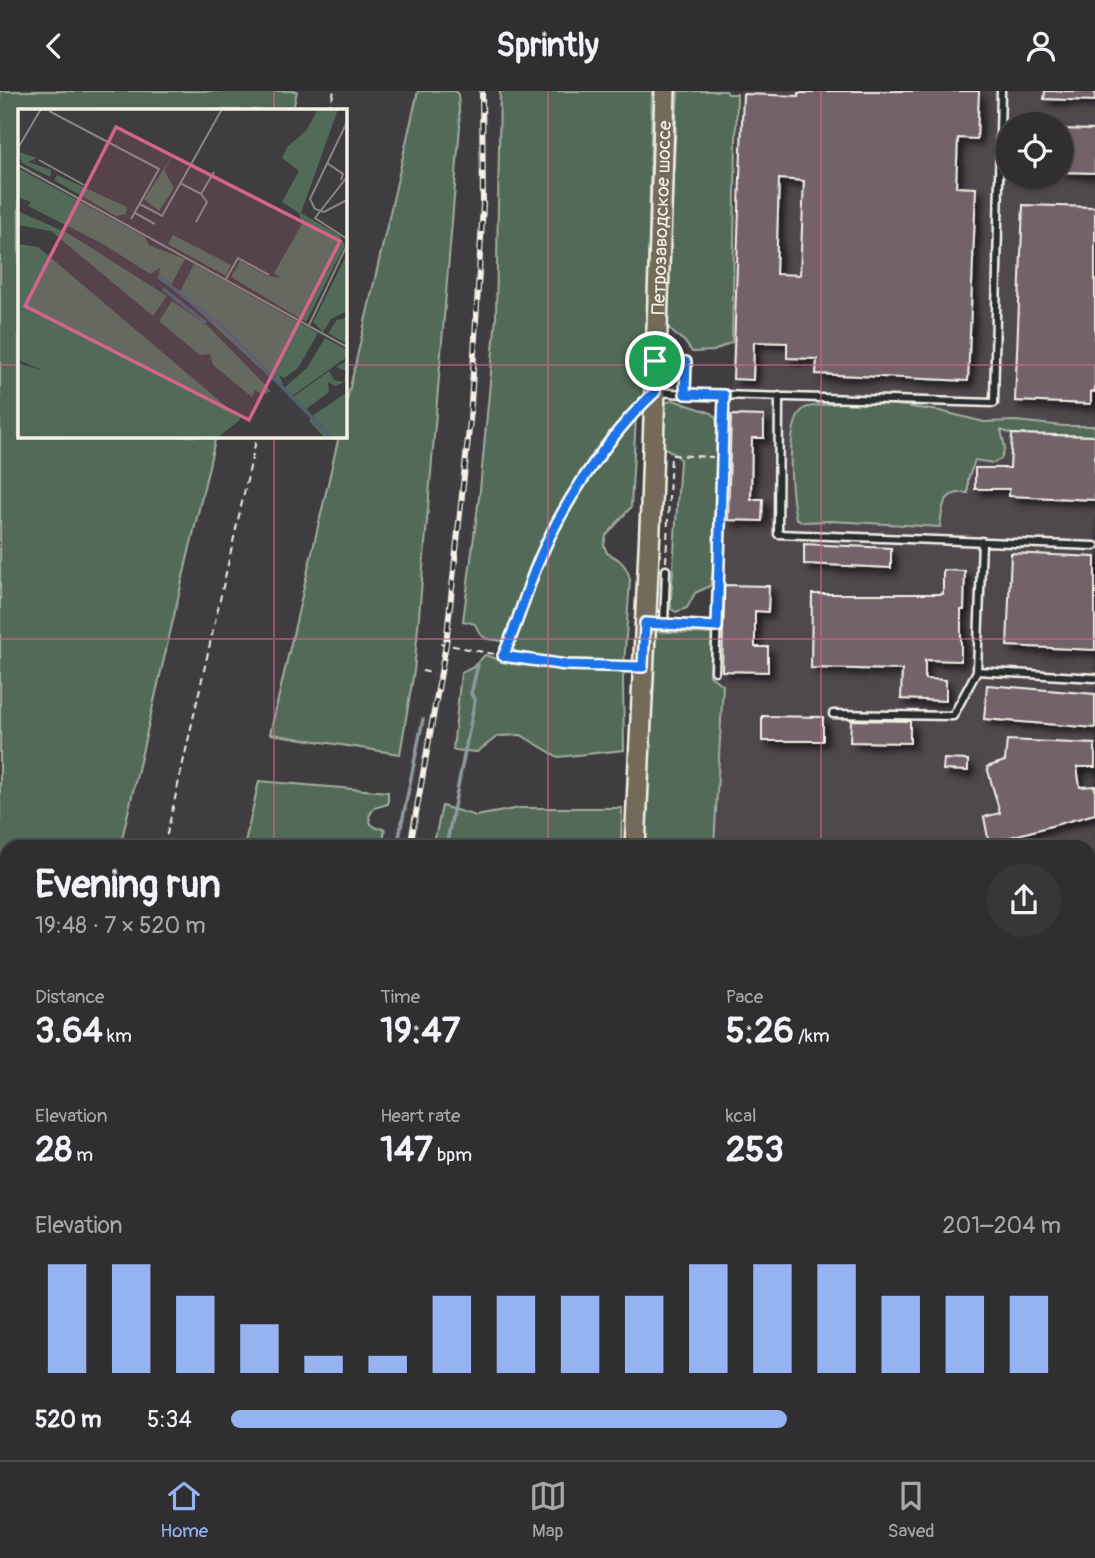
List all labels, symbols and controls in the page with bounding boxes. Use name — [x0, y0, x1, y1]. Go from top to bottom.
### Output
text: Sprintly — [496, 26, 599, 66]
icon: back — [35, 27, 73, 65]
icon: person — [1022, 27, 1060, 65]
inset map — [18, 109, 346, 437]
map controls — [996, 112, 1073, 189]
button: locate — [996, 112, 1073, 189]
street label: Петрозаводское шоссе — [646, 120, 677, 315]
pin — [625, 331, 685, 391]
icon: arrive — [636, 342, 674, 380]
text: Evening run — [35, 861, 221, 909]
button: share — [987, 863, 1061, 937]
text: 19:48 · 7 × 520 m — [35, 911, 206, 940]
text: Distance — [35, 985, 104, 1009]
text: Time — [380, 985, 420, 1009]
text: Pace — [726, 985, 763, 1009]
text: 3.64 — [35, 1009, 103, 1053]
text: 19:47 — [380, 1009, 460, 1053]
text: 5:26 — [726, 1009, 794, 1053]
text: km — [103, 1024, 132, 1048]
text: /km — [794, 1024, 830, 1048]
text: Elevation — [35, 1104, 107, 1128]
text: Heart rate — [380, 1104, 460, 1128]
text: kcal — [726, 1104, 757, 1128]
text: 28 — [35, 1128, 72, 1172]
text: 147 — [380, 1128, 433, 1172]
text: 253 — [726, 1128, 784, 1172]
text: m — [72, 1143, 93, 1167]
text: bpm — [433, 1143, 472, 1167]
text: Elevation — [35, 1211, 123, 1240]
text: 201–204 m — [943, 1211, 1061, 1240]
text: 520 m — [35, 1405, 101, 1434]
text: 5:34 — [147, 1405, 192, 1434]
tab: Home — [160, 1477, 208, 1543]
tab: Map — [529, 1477, 567, 1543]
tab: Saved — [888, 1477, 935, 1543]

